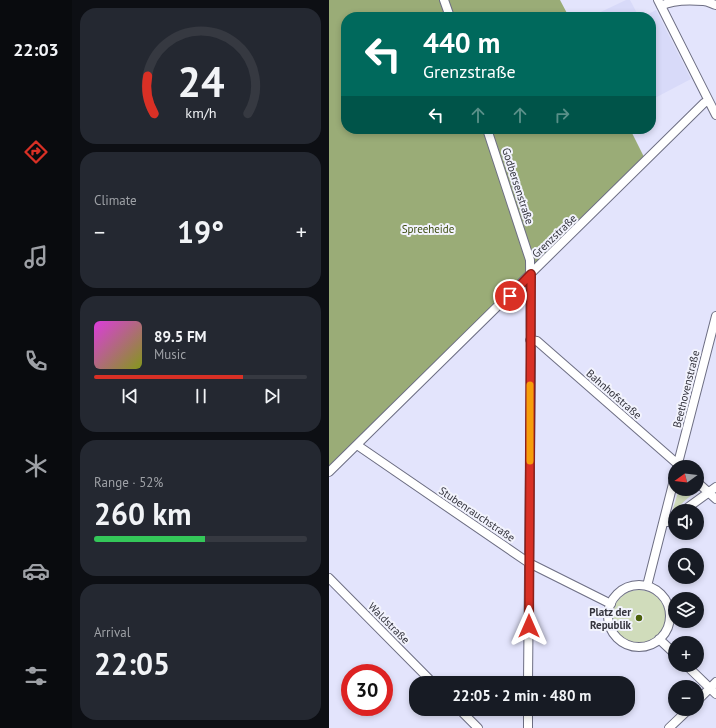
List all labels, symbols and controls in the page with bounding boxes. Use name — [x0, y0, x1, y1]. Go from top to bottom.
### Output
text: 440 m — [423, 24, 500, 61]
icon: left — [357, 28, 409, 80]
text: 22:03 — [13, 38, 59, 61]
text: 24 — [177, 55, 224, 108]
text: Grenzstraße — [423, 60, 516, 83]
text: km/h — [185, 103, 216, 122]
icon: left — [425, 104, 447, 126]
icon: ahead — [467, 104, 489, 126]
icon: ahead — [509, 104, 531, 126]
icon: right — [551, 104, 573, 126]
icon: directions — [22, 138, 50, 166]
street label: Godbersenstraße — [499, 146, 537, 226]
text: Climate — [94, 192, 137, 209]
street label: Grenzstraße — [529, 211, 580, 261]
text: 19° — [177, 212, 224, 251]
text: − — [94, 218, 105, 246]
text: + — [296, 218, 307, 246]
park label: Spreeheide — [402, 222, 455, 236]
icon: music — [22, 243, 50, 271]
pin — [493, 279, 527, 313]
icon: arrive — [499, 285, 521, 307]
text: 89.5 FM — [154, 327, 207, 346]
text: Music — [154, 346, 186, 363]
icon: phone — [22, 347, 50, 375]
street label: Beethovenstraße — [670, 348, 702, 429]
street label: Bahnhofstraße — [583, 366, 645, 422]
icon: previous — [119, 385, 141, 407]
icon: pause — [190, 385, 212, 407]
icon: next — [261, 385, 283, 407]
icon: climate — [22, 452, 50, 480]
north arrow — [668, 460, 704, 496]
map controls — [668, 460, 704, 716]
text: Range · 52% — [94, 474, 163, 491]
street label: Stubenrauchstraße — [436, 483, 518, 545]
text: 260 km — [94, 494, 192, 533]
button: sound — [668, 504, 704, 540]
button: search — [668, 548, 704, 584]
icon: car — [22, 557, 50, 585]
button: layers — [668, 592, 704, 628]
street label: Waldstraße — [365, 599, 413, 647]
position arrow — [508, 605, 550, 647]
place label: Platz der Republik — [589, 605, 632, 632]
marker: Platz der Republik — [634, 613, 644, 623]
text: Arrival — [94, 624, 130, 641]
button: + — [668, 636, 704, 672]
text: 22:05 — [94, 644, 170, 683]
icon: filters — [22, 662, 50, 690]
speed limit sign: 30 — [341, 664, 393, 716]
button: − — [668, 680, 704, 716]
text: 22:05 · 2 min · 480 m — [453, 686, 591, 705]

